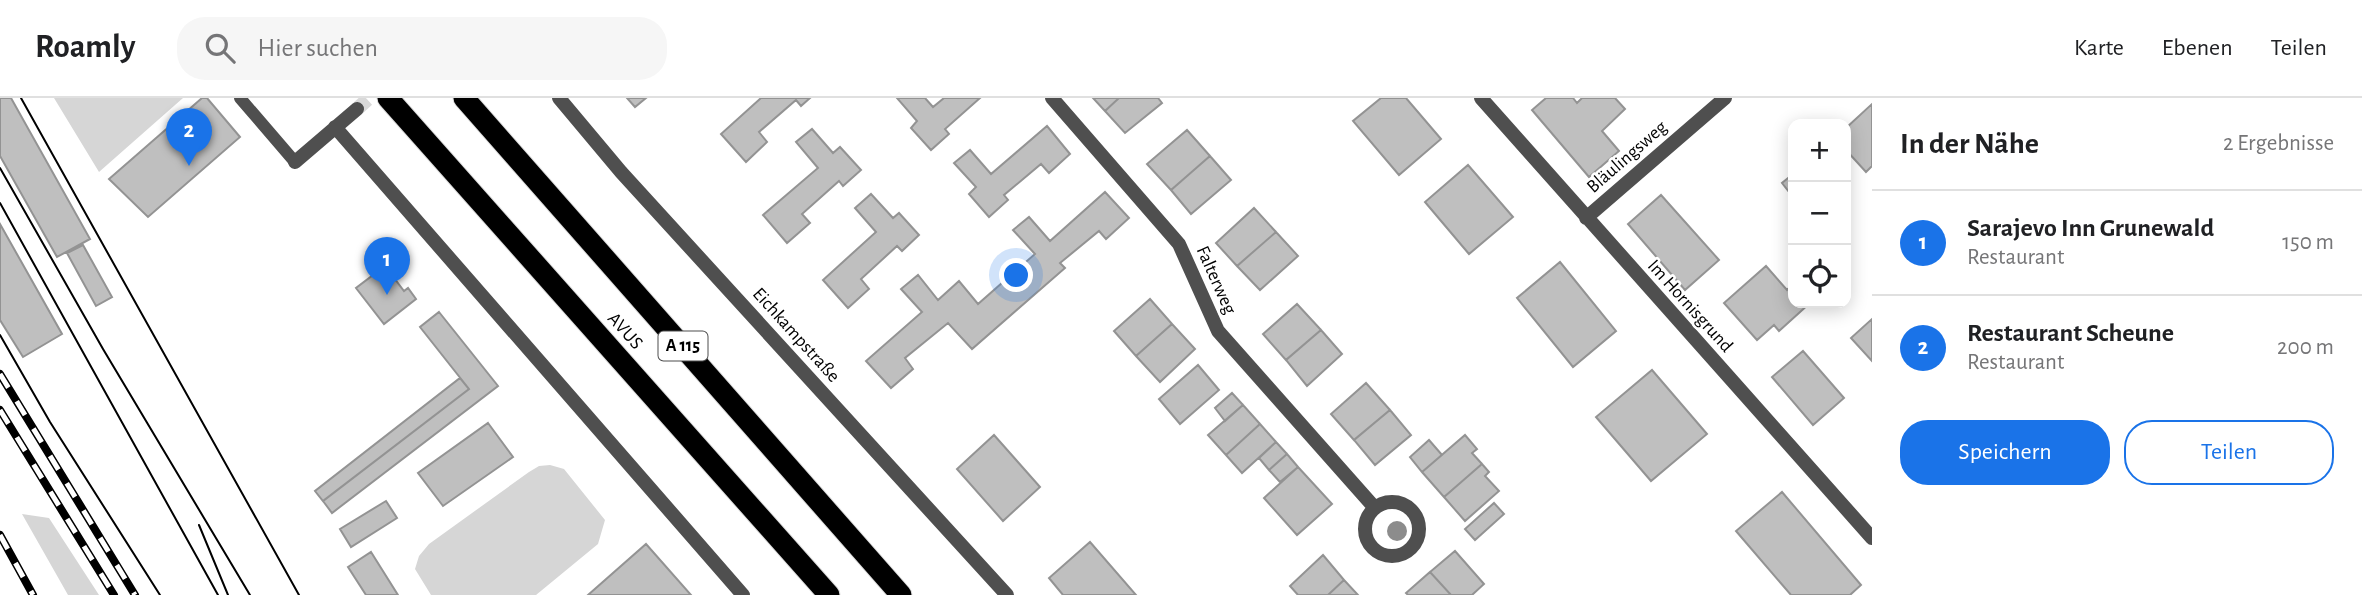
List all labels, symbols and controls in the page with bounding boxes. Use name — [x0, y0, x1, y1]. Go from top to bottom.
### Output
search box — [177, 17, 667, 80]
icon: search — [201, 29, 239, 67]
text: Roamly — [35, 31, 135, 64]
text: Hier suchen — [257, 35, 378, 61]
text: Karte — [2074, 36, 2124, 60]
text: Ebenen — [2162, 36, 2233, 60]
text: Teilen — [2271, 36, 2327, 60]
pin: 2 — [166, 108, 212, 166]
street label: Bläulingsweg — [1583, 117, 1671, 197]
map controls — [1788, 119, 1851, 308]
button: + — [1788, 119, 1851, 182]
text: In der Nähe — [1900, 129, 2039, 159]
text: 2 Ergebnisse — [2223, 132, 2334, 155]
button: − — [1788, 182, 1851, 245]
text: Sarajevo Inn Grunewald — [1967, 215, 2214, 241]
text: 1 — [1919, 231, 1927, 254]
text: 150 m — [2282, 231, 2334, 254]
pin: 1 — [364, 237, 410, 295]
street label: Falterweg — [1193, 243, 1240, 318]
button: locate — [1788, 245, 1851, 308]
text: Restaurant — [1967, 246, 2064, 269]
street label: Im Hornisgrund — [1644, 256, 1736, 356]
your location — [999, 258, 1033, 292]
street label: Eichkampstraße — [749, 284, 843, 386]
street label: AVUS — [604, 309, 646, 353]
text: Restaurant Scheune — [1967, 320, 2174, 346]
road number: A 115 — [658, 332, 708, 360]
text: 2 — [1918, 336, 1928, 359]
text: 200 m — [2277, 336, 2334, 359]
text: Restaurant — [1967, 351, 2064, 374]
button: Speichern — [1900, 420, 2110, 485]
button: Teilen — [2124, 420, 2334, 485]

